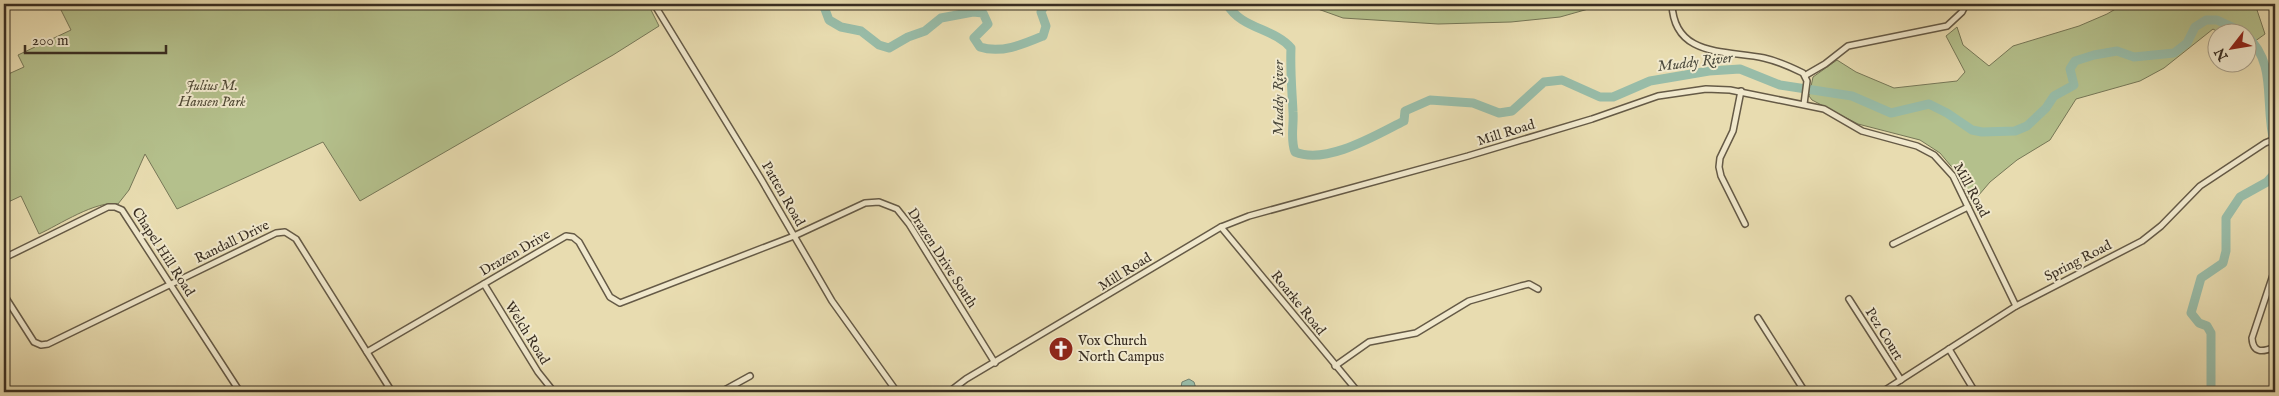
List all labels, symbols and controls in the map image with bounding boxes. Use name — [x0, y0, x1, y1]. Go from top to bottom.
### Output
scale bar — [25, 22, 166, 54]
north arrow — [2206, 22, 2256, 72]
text: 200 m — [32, 31, 69, 50]
text: N — [2211, 44, 2233, 65]
water label: Muddy River — [1656, 48, 1735, 76]
water label: Muddy River — [1269, 59, 1288, 136]
park label: Julius M. Hansen Park — [177, 77, 246, 111]
street label: Mill Road — [1475, 116, 1537, 150]
street label: Patten Road — [757, 158, 809, 230]
street label: Mill Road — [1949, 160, 1993, 221]
street label: Chapel Hill Road — [128, 204, 199, 300]
street label: Drazen Drive South — [903, 205, 981, 312]
street label: Randall Drive — [192, 216, 273, 268]
street label: Drazen Drive — [477, 225, 554, 280]
street label: Spring Road — [2041, 236, 2115, 286]
street label: Mill Road — [1095, 248, 1155, 295]
street label: Roarke Road — [1267, 267, 1330, 339]
street label: Welch Road — [501, 298, 554, 368]
street label: Pez Court — [1861, 304, 1907, 364]
place label: Vox Church North Campus — [1077, 332, 1164, 366]
church icon: Vox Church North Campus — [1048, 336, 1074, 362]

